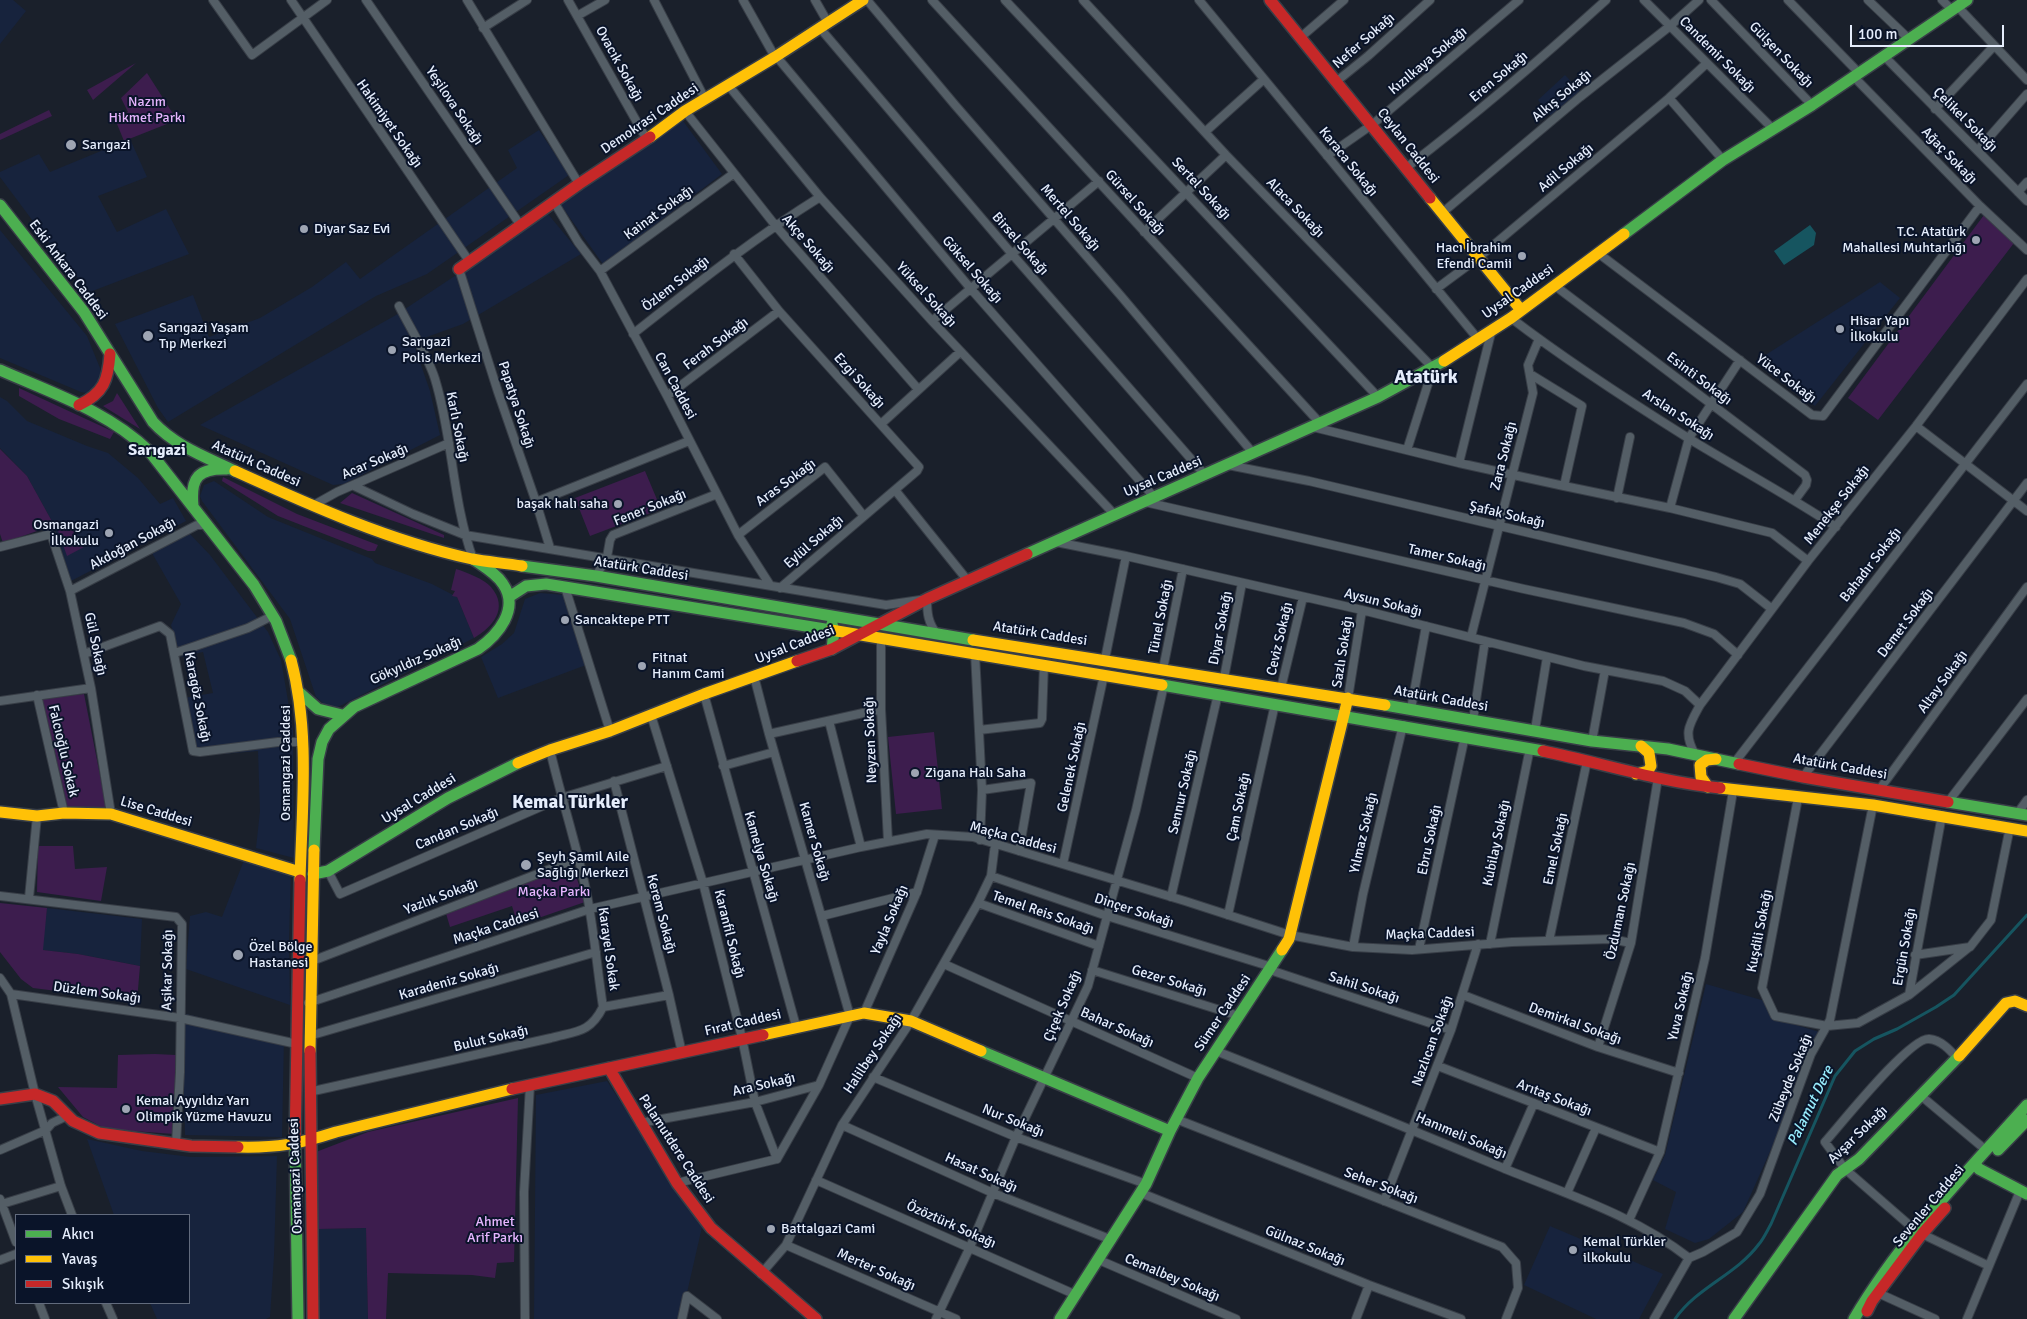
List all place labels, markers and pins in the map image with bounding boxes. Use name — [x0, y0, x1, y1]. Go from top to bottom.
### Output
place label: Sarıgazi — [82, 137, 131, 153]
marker: Sarıgazi — [64, 138, 78, 152]
place label: Diyar Saz Evi — [314, 221, 390, 237]
marker: Diyar Saz Evi — [298, 223, 310, 235]
place label: T.C. Atatürk Mahallesi Muhtarlığı — [1842, 224, 1966, 256]
marker: T.C. Atatürk Mahallesi Muhtarlığı — [1970, 234, 1982, 246]
place label: Hacı İbrahim Efendi Camii — [1436, 240, 1512, 272]
marker: Hacı İbrahim Efendi Camii — [1516, 250, 1528, 262]
place label: Hisar Yapı İlkokulu — [1850, 313, 1909, 346]
place label: Sarıgazi Yaşam Tıp Merkezi — [159, 320, 249, 352]
marker: Hisar Yapı İlkokulu — [1834, 323, 1846, 335]
marker: Sarıgazi Yaşam Tıp Merkezi — [141, 329, 155, 343]
place label: Sarıgazi Polis Merkezi — [402, 334, 481, 367]
marker: Sarıgazi Polis Merkezi — [386, 344, 398, 356]
place label: başak halı saha — [517, 496, 608, 512]
marker: başak halı saha — [612, 498, 624, 510]
place label: Osmangazi İlkokulu — [33, 517, 99, 550]
marker: Osmangazi İlkokulu — [103, 527, 115, 539]
place label: Sancaktepe PTT — [575, 612, 670, 628]
marker: Sancaktepe PTT — [559, 614, 571, 626]
place label: Fitnat Hanım Cami — [652, 650, 725, 682]
marker: Fitnat Hanım Cami — [636, 660, 648, 672]
place label: Zigana Halı Saha — [925, 765, 1026, 781]
marker: Zigana Halı Saha — [909, 767, 921, 779]
place label: Şeyh Şamil Aile Sağlığı Merkezi — [537, 849, 629, 882]
marker: Şeyh Şamil Aile Sağlığı Merkezi — [519, 858, 533, 872]
place label: Özel Bölge Hastanesi — [249, 939, 312, 972]
marker: Özel Bölge Hastanesi — [231, 948, 245, 962]
place label: Kemal Ayyıldız Yarı Olimpik Yüzme Havuzu — [136, 1093, 272, 1126]
marker: Kemal Ayyıldız Yarı Olimpik Yüzme Havuzu — [120, 1103, 132, 1115]
place label: Battalgazi Cami — [781, 1221, 875, 1237]
marker: Battalgazi Cami — [765, 1223, 777, 1235]
place label: Kemal Türkler ilkokulu — [1583, 1234, 1666, 1266]
marker: Kemal Türkler ilkokulu — [1567, 1244, 1579, 1256]

